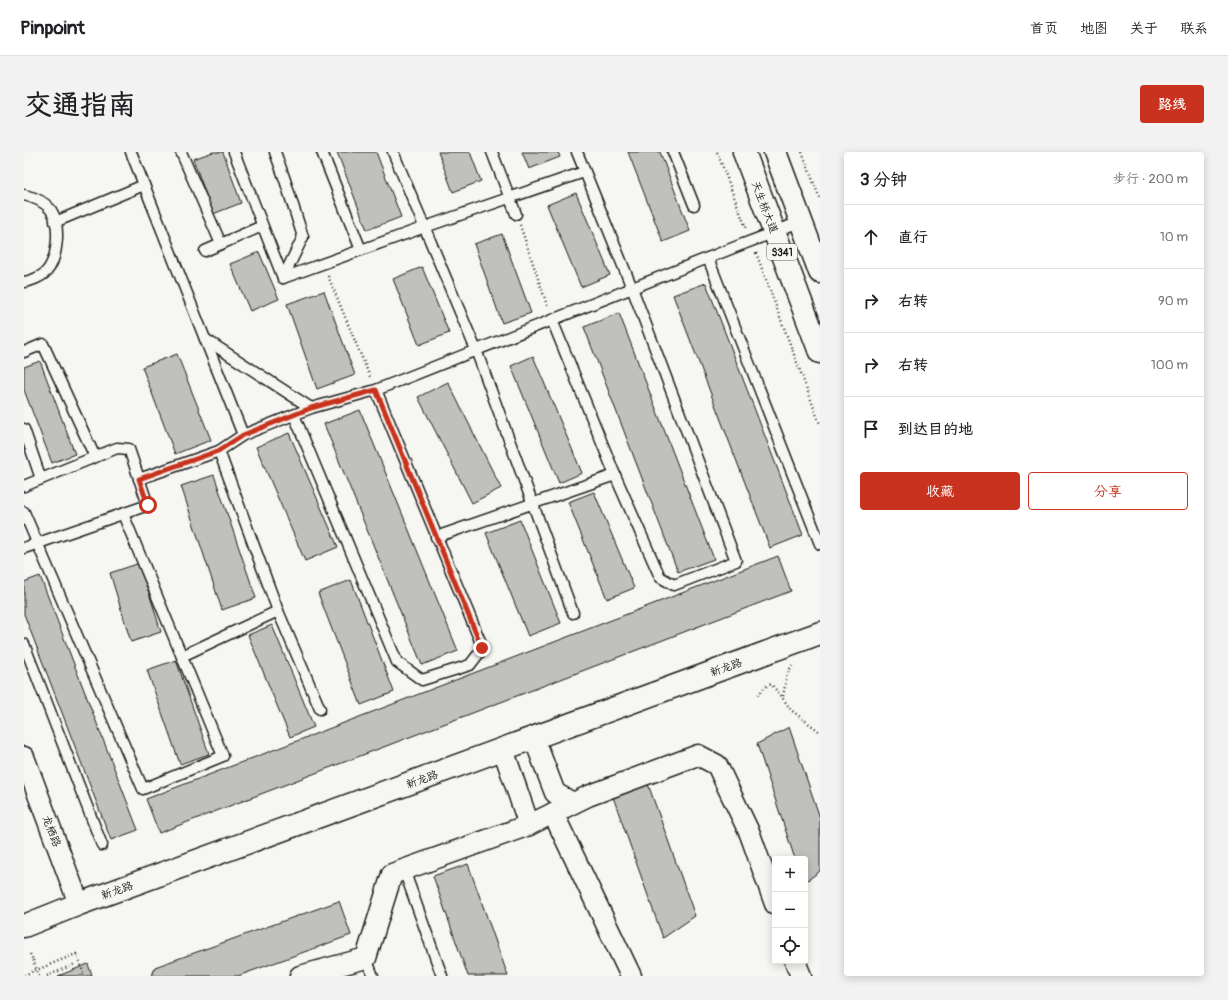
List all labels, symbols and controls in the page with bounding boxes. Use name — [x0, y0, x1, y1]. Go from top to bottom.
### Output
text: Pinpoint — [20, 16, 85, 40]
text: 首页 — [1030, 20, 1058, 37]
text: 地图 — [1080, 20, 1108, 37]
text: 关于 — [1130, 20, 1158, 37]
text: 联系 — [1180, 20, 1208, 37]
button: 路线 — [1140, 85, 1204, 123]
text: 交通指南 — [24, 88, 136, 123]
text: 3 分钟 — [860, 169, 907, 190]
text: 步行 · 200 m — [1113, 171, 1188, 187]
street label: 天生桥大道 — [749, 179, 780, 235]
icon: ahead — [860, 226, 882, 248]
text: 直行 — [898, 228, 928, 247]
text: 10 m — [1160, 229, 1188, 245]
road number: S341 — [767, 244, 797, 260]
icon: right — [860, 290, 882, 312]
text: 右转 — [898, 292, 928, 311]
text: 90 m — [1158, 293, 1188, 309]
icon: right — [860, 354, 882, 376]
text: 右转 — [898, 356, 928, 375]
text: 100 m — [1151, 357, 1188, 373]
icon: arrive — [860, 418, 882, 440]
text: 到达目的地 — [898, 420, 973, 439]
button: 收藏 — [860, 472, 1020, 510]
button: 分享 — [1028, 472, 1188, 510]
route start — [139, 496, 157, 514]
route end — [473, 639, 491, 657]
street label: 新龙路 — [708, 656, 744, 679]
street label: 新龙路 — [404, 768, 440, 791]
street label: 龙栖路 — [40, 813, 64, 849]
map controls — [772, 856, 808, 964]
button: + — [772, 856, 808, 892]
street label: 新龙路 — [99, 879, 135, 902]
button: − — [772, 892, 808, 928]
button: locate — [772, 928, 808, 964]

